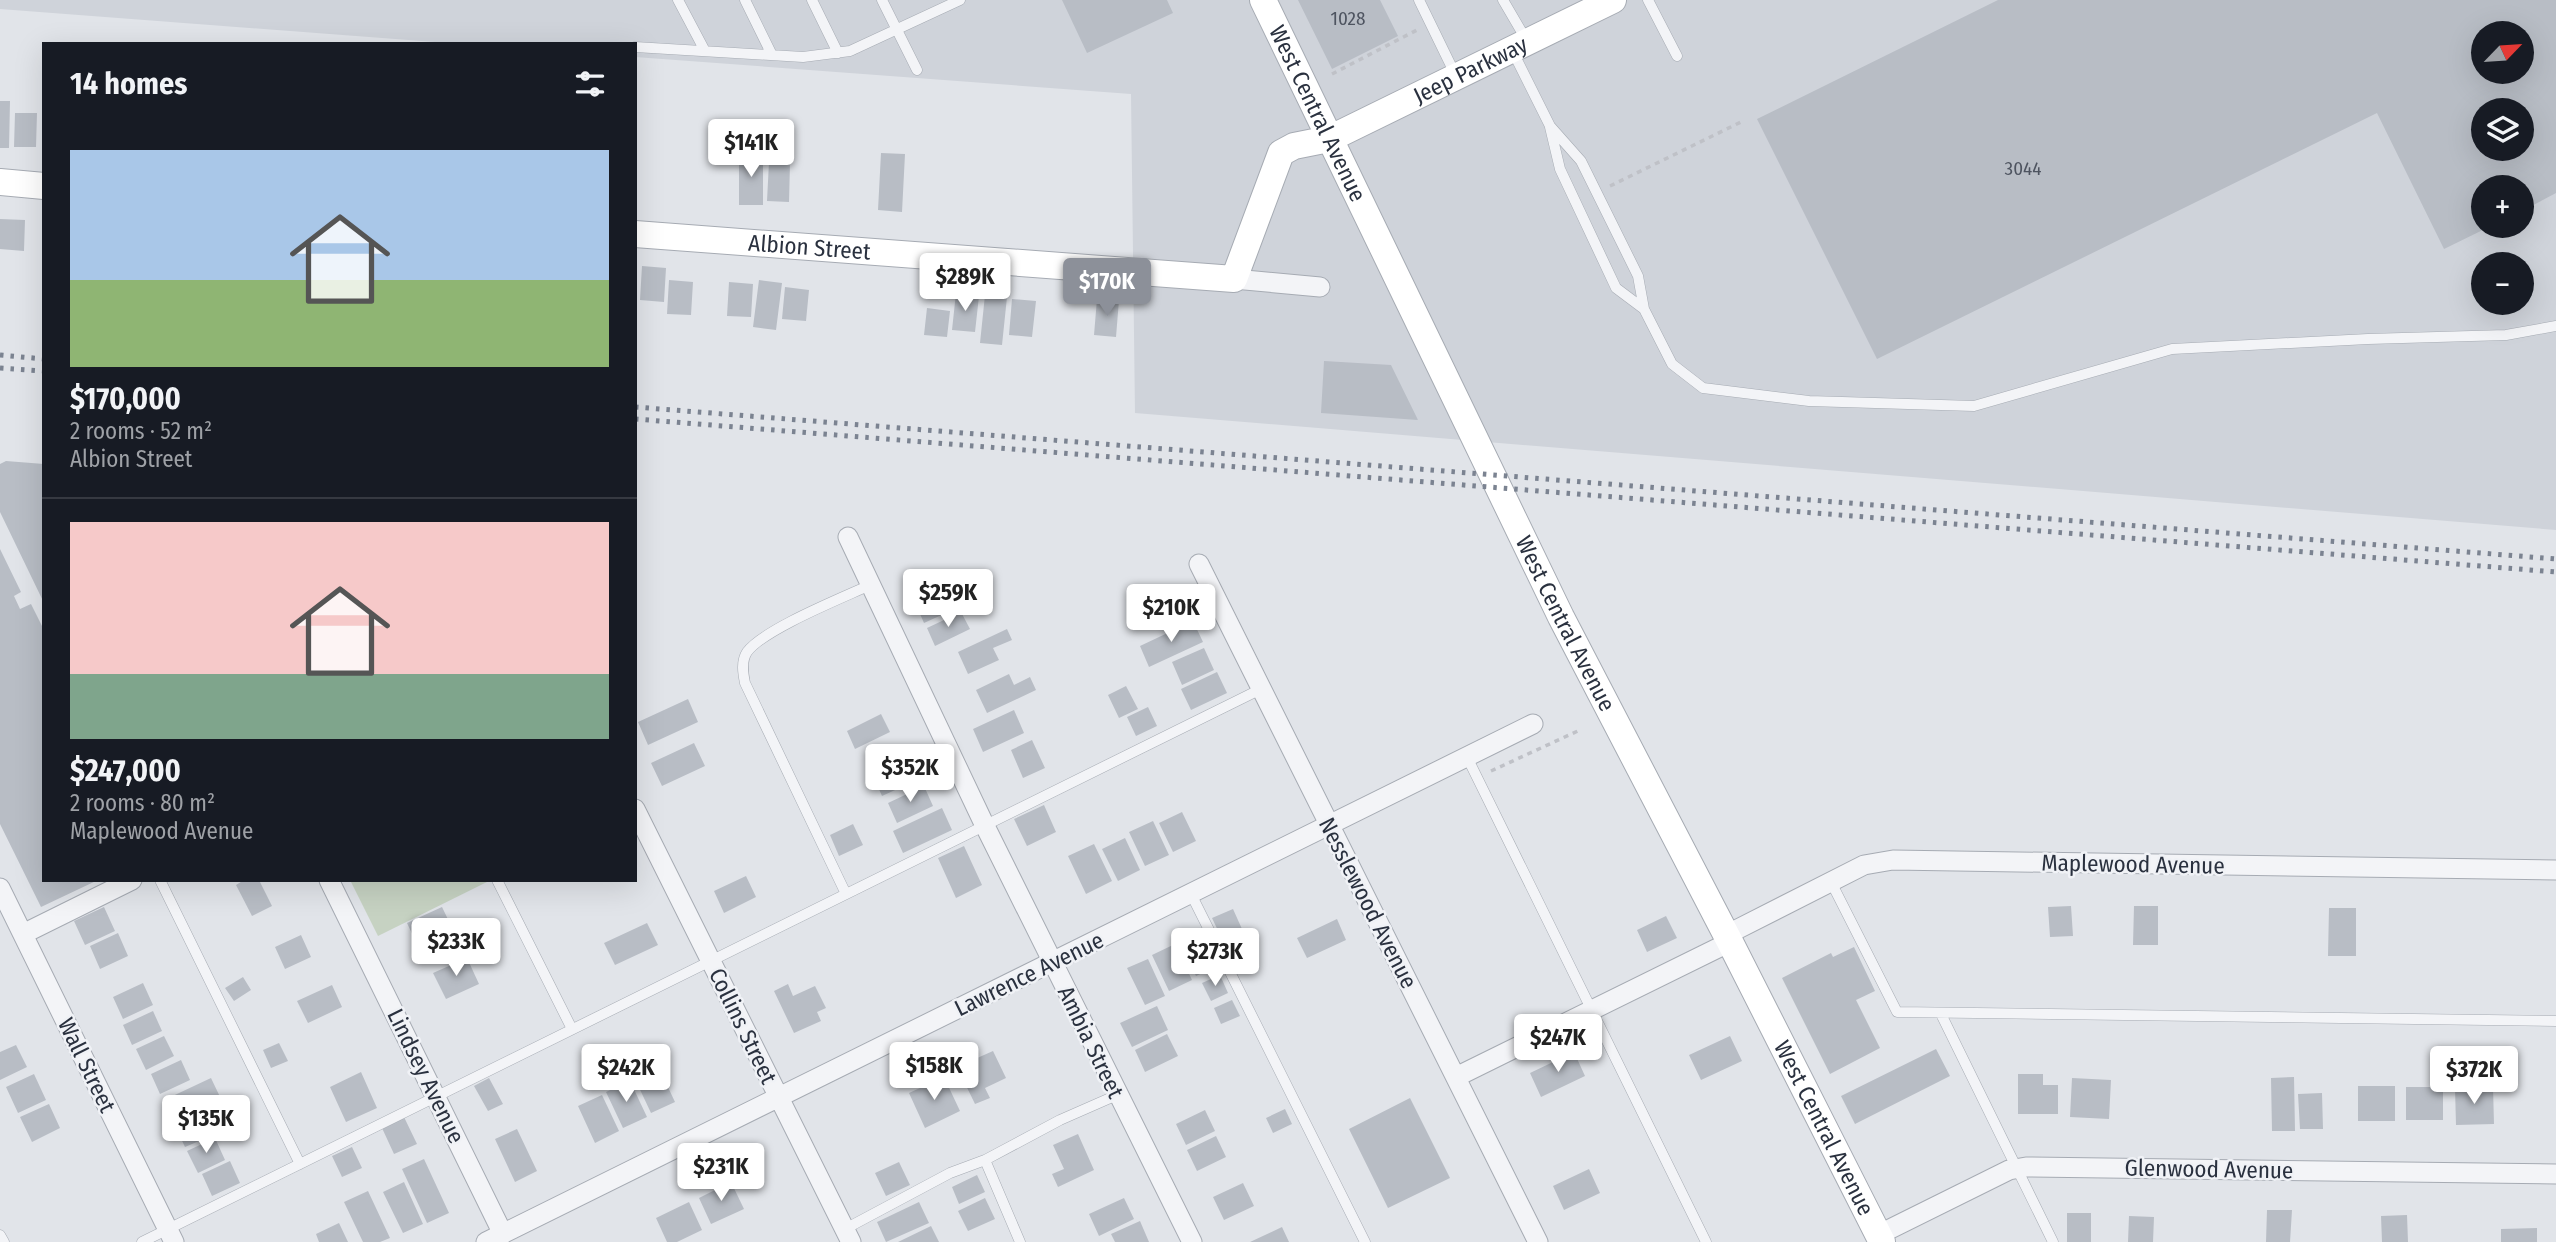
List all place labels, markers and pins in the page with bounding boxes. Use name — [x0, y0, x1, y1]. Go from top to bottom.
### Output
pin: $141K — [702, 120, 800, 179]
pin: $289K — [916, 254, 1014, 313]
pin: $170K — [1058, 258, 1156, 318]
pin: $259K — [899, 570, 997, 629]
pin: $210K — [1122, 584, 1220, 644]
pin: $352K — [861, 744, 959, 804]
pin: $233K — [407, 918, 505, 978]
pin: $273K — [1166, 928, 1264, 988]
pin: $247K — [1509, 1014, 1607, 1074]
pin: $158K — [885, 1042, 983, 1102]
pin: $242K — [577, 1044, 675, 1104]
pin: $372K — [2425, 1046, 2523, 1106]
pin: $135K — [157, 1096, 255, 1155]
pin: $231K — [672, 1144, 770, 1203]

